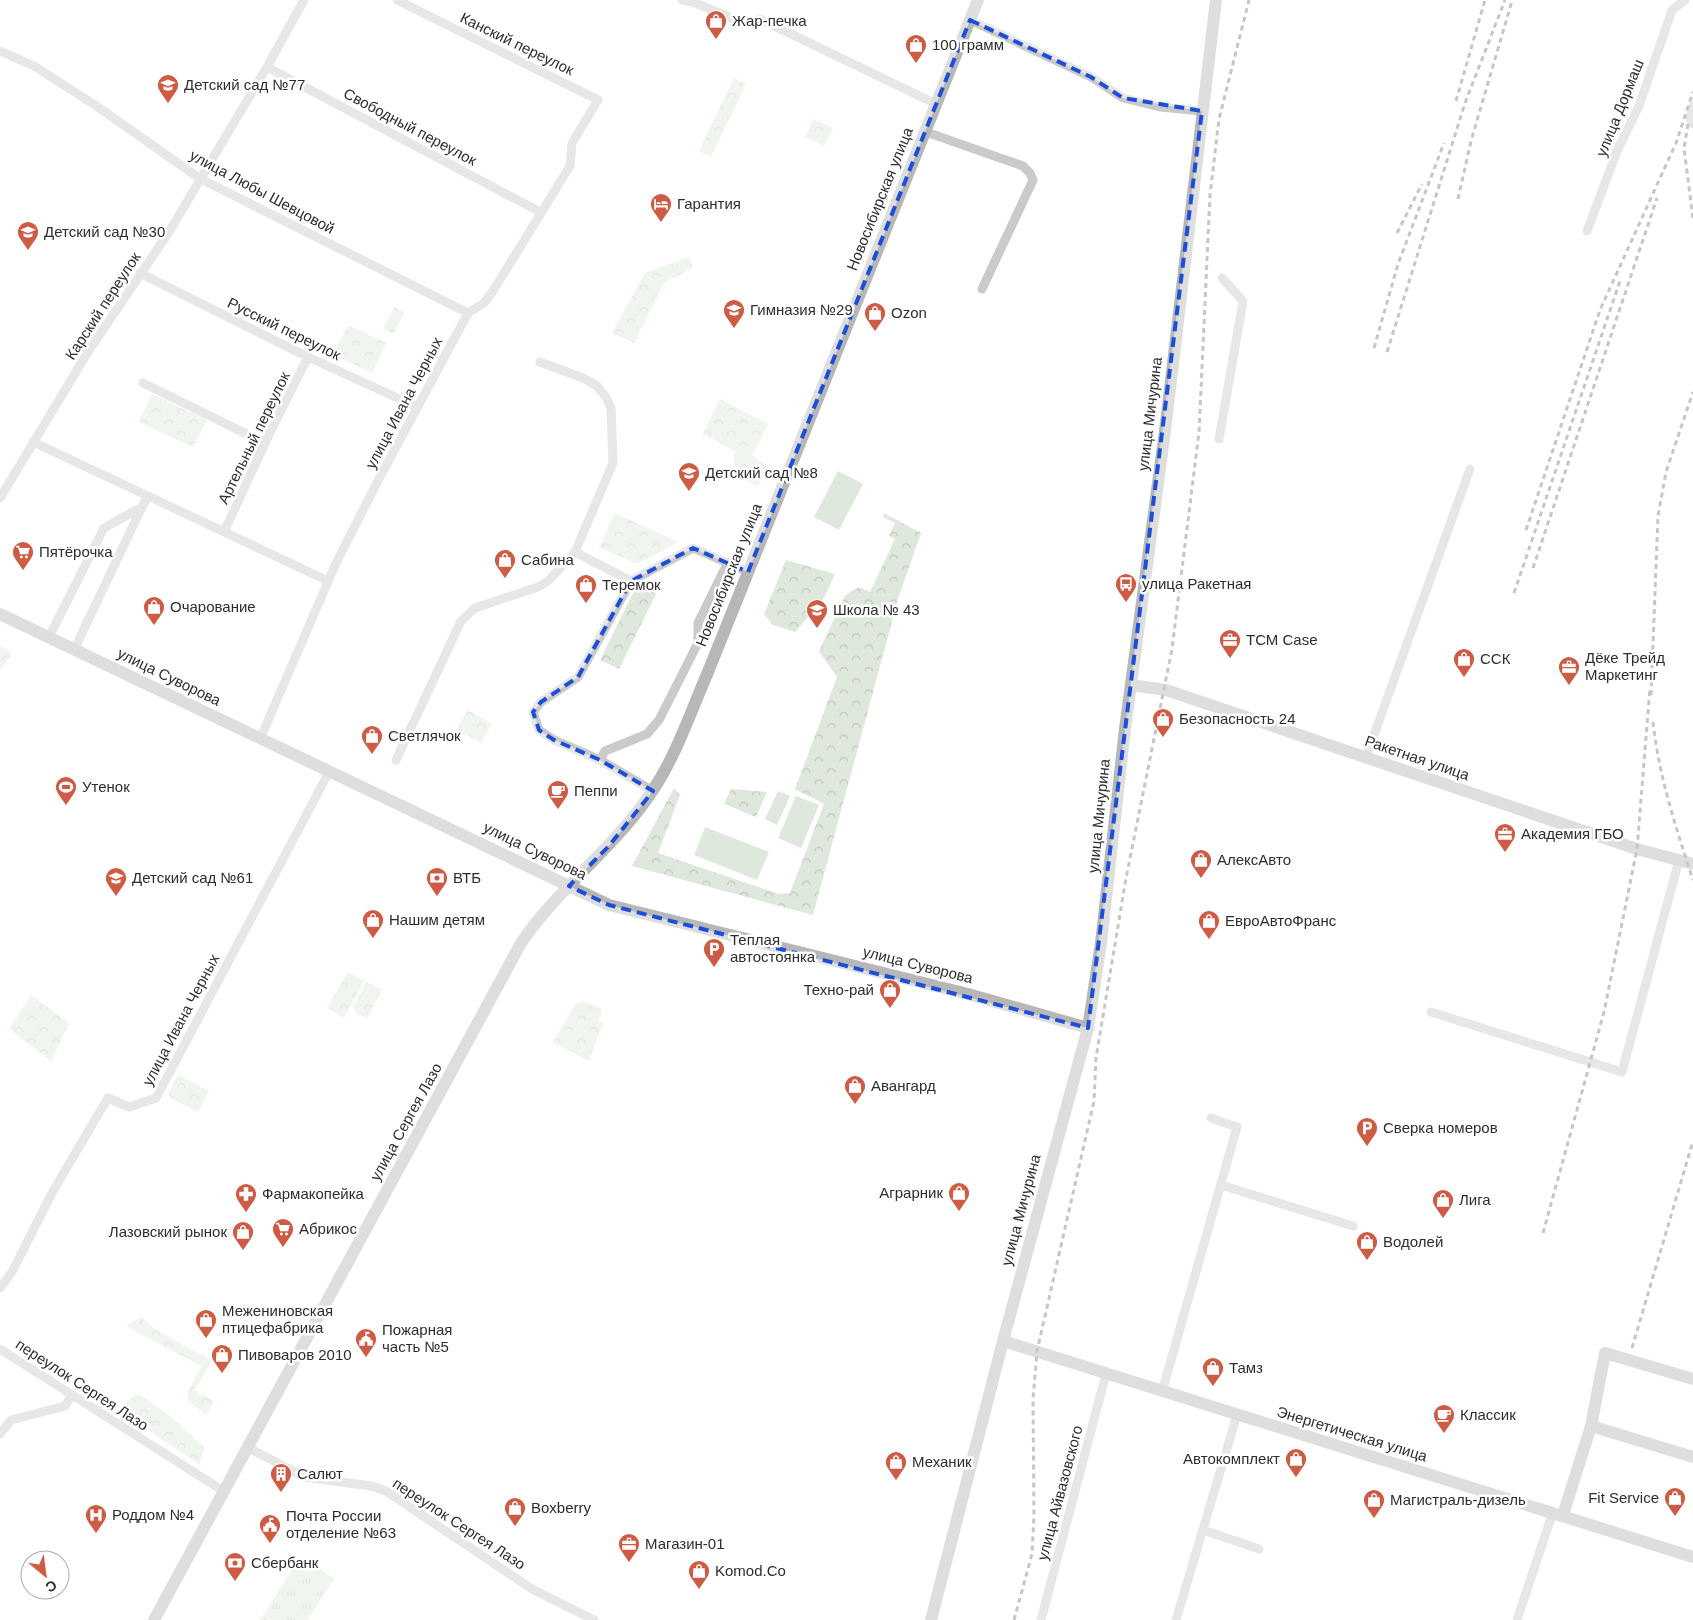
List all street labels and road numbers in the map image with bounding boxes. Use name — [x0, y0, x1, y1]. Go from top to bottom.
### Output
street label: Канский переулок — [458, 9, 577, 79]
street label: улица Дормаш — [1592, 57, 1647, 159]
street label: Свободный переулок — [341, 84, 480, 169]
street label: Новосибирская улица — [843, 124, 916, 273]
street label: улица Любы Шевцовой — [187, 146, 337, 237]
street label: Карский переулок — [62, 249, 144, 363]
street label: Русский переулок — [225, 294, 344, 364]
street label: улица Ивана Черных — [362, 334, 446, 471]
street label: улица Мичурина — [1134, 355, 1165, 472]
street label: Артельный переулок — [214, 369, 293, 507]
street label: Новосибирская улица — [692, 500, 765, 649]
street label: улица Суворова — [115, 644, 224, 709]
street label: Ракетная улица — [1363, 732, 1472, 784]
street label: улица Мичурина — [1084, 757, 1113, 874]
street label: улица Суворова — [481, 818, 590, 883]
street label: улица Суворова — [861, 943, 975, 987]
street label: улица Ивана Черных — [139, 951, 223, 1088]
street label: улица Сергея Лазо — [366, 1060, 445, 1184]
street label: улица Мичурина — [997, 1152, 1044, 1268]
street label: переулок Сергея Лазо — [13, 1335, 152, 1434]
street label: Энергетическая улица — [1275, 1403, 1430, 1465]
street label: улица Айвазовского — [1033, 1424, 1086, 1562]
street label: переулок Сергея Лазо — [390, 1474, 529, 1573]

